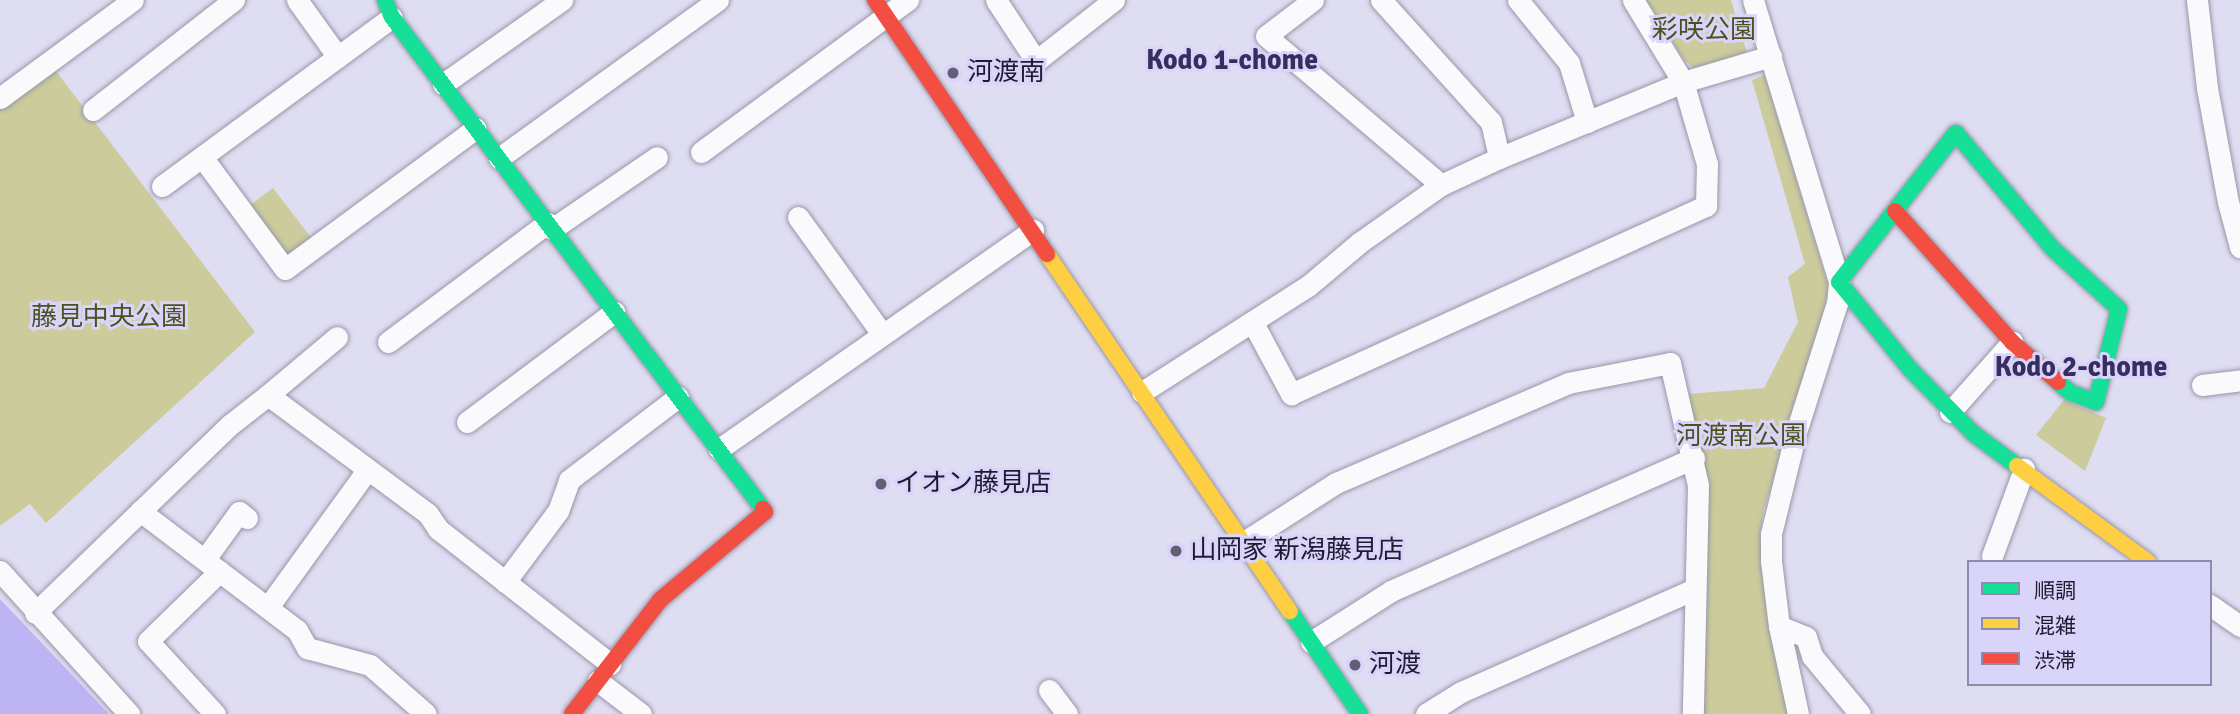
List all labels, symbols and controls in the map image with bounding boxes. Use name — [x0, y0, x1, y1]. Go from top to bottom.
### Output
park label: 彩咲公園 — [1652, 15, 1756, 47]
district label: Kodo 1-chome — [1146, 43, 1318, 77]
place label: 河渡南 — [967, 57, 1045, 89]
marker: 河渡南 — [945, 65, 961, 81]
park label: 藤見中央公園 — [31, 302, 187, 334]
district label: Kodo 2-chome — [1995, 350, 2167, 384]
park label: 河渡南公園 — [1676, 421, 1806, 453]
place label: イオン藤見店 — [895, 468, 1051, 500]
marker: イオン藤見店 — [873, 476, 889, 492]
place label: 山岡家 新潟藤見店 — [1190, 535, 1404, 567]
marker: 山岡家 新潟藤見店 — [1168, 543, 1184, 559]
legend — [1967, 560, 2212, 686]
text: 順調 — [2034, 578, 2076, 604]
text: 混雑 — [2034, 613, 2076, 639]
text: 渋滞 — [2034, 648, 2076, 674]
place label: 河渡 — [1369, 649, 1421, 681]
marker: 河渡 — [1347, 657, 1363, 673]

